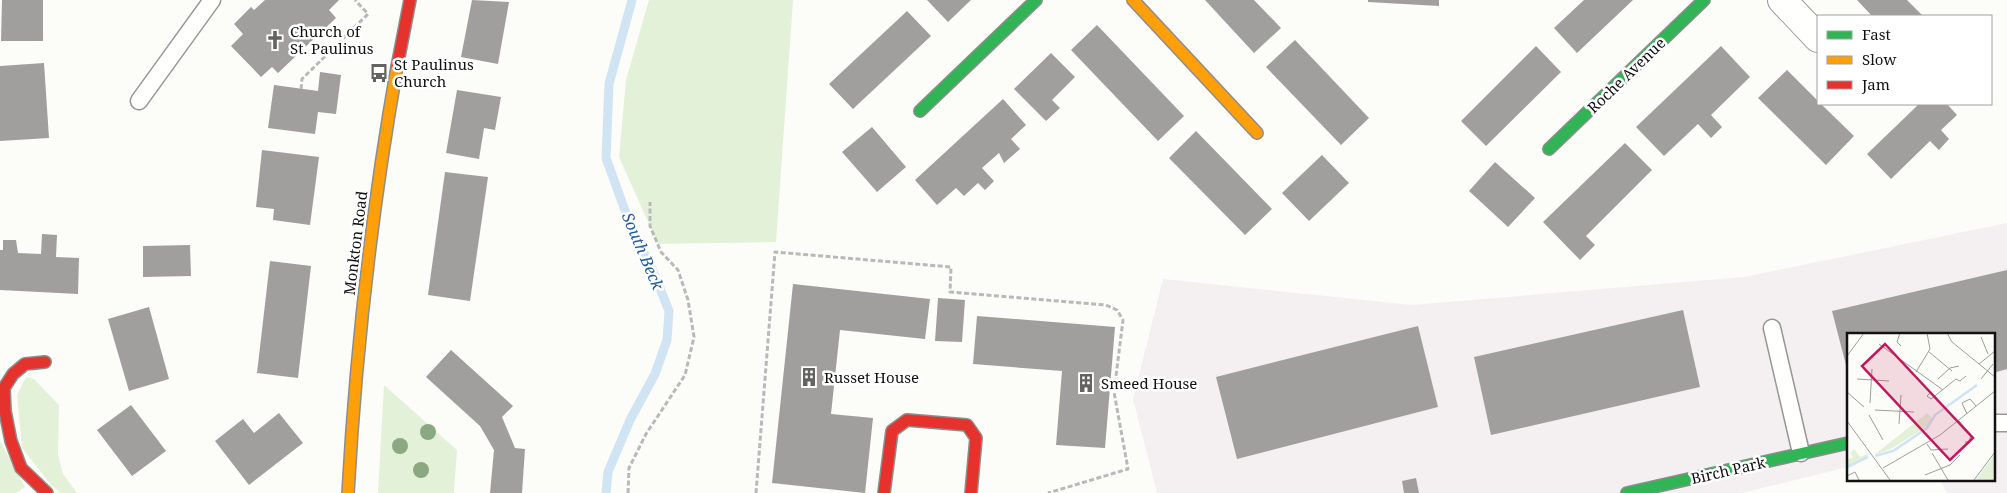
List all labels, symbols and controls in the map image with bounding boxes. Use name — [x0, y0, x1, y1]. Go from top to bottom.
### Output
legend — [1817, 15, 1992, 105]
place label: Church of St. Paulinus — [290, 21, 374, 58]
text: Fast — [1862, 24, 1891, 44]
church icon: Church of St. Paulinus — [264, 29, 286, 51]
street label: Roche Avenue — [1583, 33, 1669, 117]
text: Slow — [1862, 49, 1896, 69]
place label: St Paulinus Church — [394, 54, 474, 91]
bus stop icon: St Paulinus Church — [368, 62, 390, 84]
text: Jam — [1861, 74, 1890, 94]
street label: Monkton Road — [339, 190, 371, 296]
water label: South Beck — [617, 209, 670, 294]
inset map — [1847, 333, 1994, 480]
building icon: Russet House — [798, 366, 820, 388]
place label: Russet House — [824, 367, 919, 387]
building icon: Smeed House — [1075, 372, 1097, 394]
place label: Smeed House — [1101, 373, 1197, 393]
street label: Birch Park — [1689, 452, 1767, 488]

